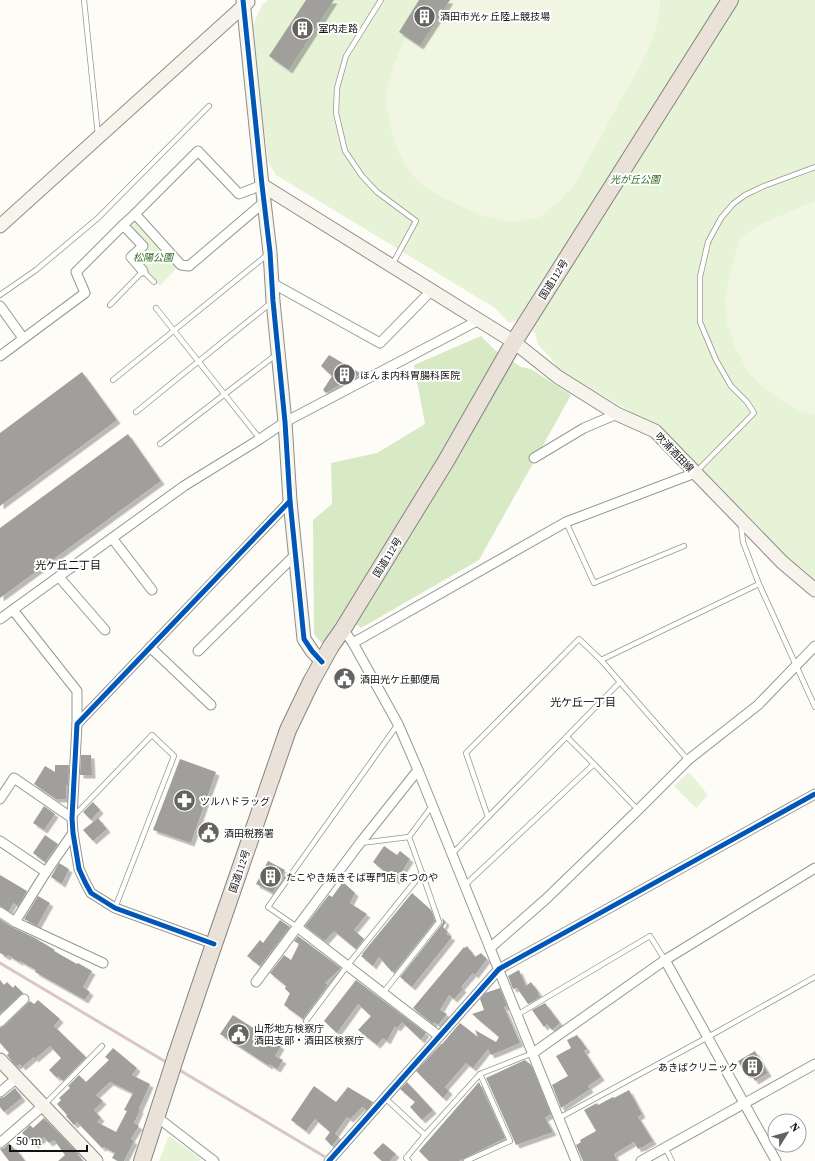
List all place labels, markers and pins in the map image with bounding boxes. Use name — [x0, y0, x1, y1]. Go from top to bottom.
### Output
building icon: 酒田市光ヶ丘陸上競技場 — [411, 3, 437, 29]
place label: 酒田市光ヶ丘陸上競技場 — [440, 10, 550, 23]
building icon: 室内走路 — [289, 15, 315, 41]
place label: 室内走路 — [318, 22, 358, 35]
building icon: ほんま内科胃腸科医院 — [331, 362, 357, 388]
place label: ほんま内科胃腸科医院 — [360, 369, 460, 382]
public building icon: 酒田光ケ丘郵便局 — [332, 666, 358, 692]
place label: 酒田光ケ丘郵便局 — [360, 673, 440, 686]
pharmacy icon: ツルハドラッグ — [172, 788, 198, 814]
place label: ツルハドラッグ — [200, 795, 270, 808]
public building icon: 酒田税務署 — [195, 820, 221, 846]
place label: 酒田税務署 — [224, 827, 274, 840]
building icon: たこやき焼きそば専門店 まつのや — [258, 864, 284, 890]
place label: たこやき焼きそば専門店 まつのや — [286, 871, 438, 884]
public building icon: 山形地方検察庁 酒田支部・酒田区検察庁 — [225, 1021, 251, 1047]
place label: 山形地方検察庁 酒田支部・酒田区検察庁 — [254, 1022, 364, 1047]
building icon: あきばクリニック — [740, 1054, 766, 1080]
place label: あきばクリニック — [658, 1061, 738, 1074]

